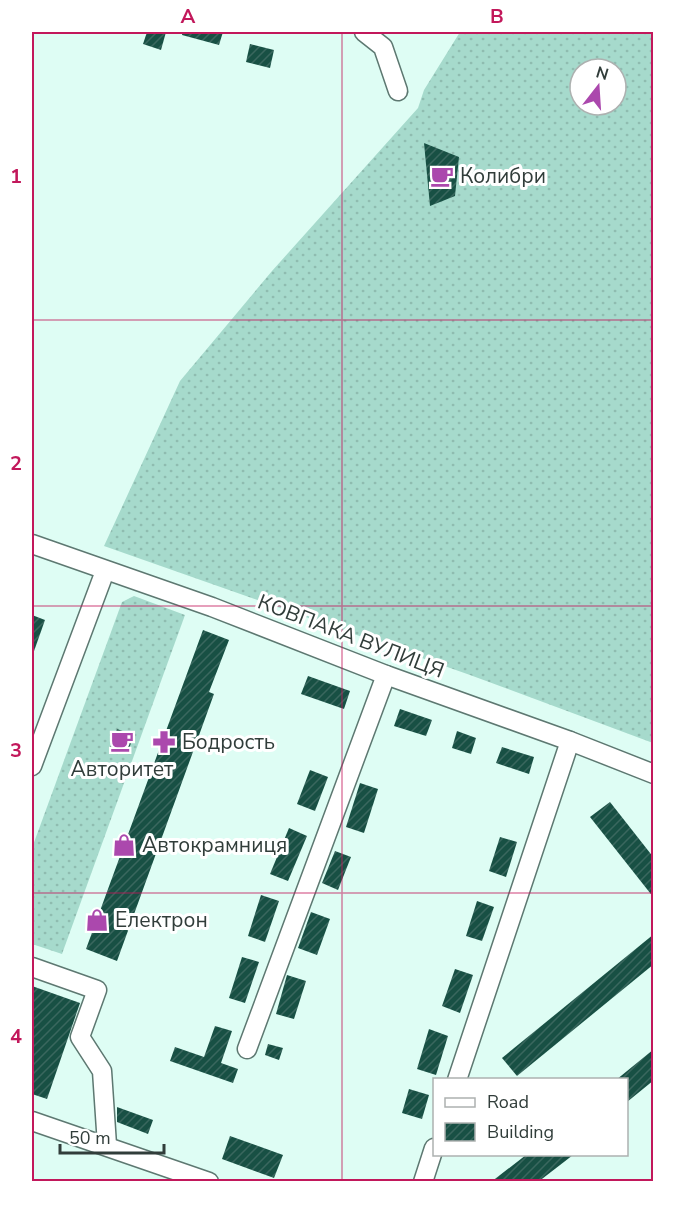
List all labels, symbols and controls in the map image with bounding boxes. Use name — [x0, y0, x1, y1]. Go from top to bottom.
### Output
text: A — [181, 3, 196, 30]
text: B — [490, 3, 504, 30]
north arrow — [568, 57, 628, 117]
text: N — [593, 61, 611, 86]
place label: Колибри — [460, 162, 546, 190]
text: 1 — [10, 163, 22, 190]
cafe icon: Колибри — [429, 163, 455, 189]
text: 2 — [10, 450, 22, 477]
street label: КОВПАКА ВУЛИЦЯ — [254, 588, 448, 684]
cafe icon: Авторитет — [109, 728, 135, 754]
place label: Бодрость — [182, 728, 275, 756]
pharmacy icon: Бодрость — [151, 729, 177, 755]
text: 3 — [10, 737, 22, 764]
place label: Авторитет — [71, 755, 174, 783]
place label: Автокрамниця — [142, 831, 287, 859]
shop icon: Автокрамниця — [111, 832, 137, 858]
place label: Електрон — [115, 906, 208, 934]
shop icon: Електрон — [84, 907, 110, 933]
text: 4 — [10, 1023, 22, 1050]
legend — [433, 1078, 628, 1156]
text: Road — [487, 1090, 529, 1114]
scale bar — [60, 1117, 164, 1155]
text: Building — [487, 1120, 554, 1144]
text: 50 m — [69, 1126, 111, 1150]

